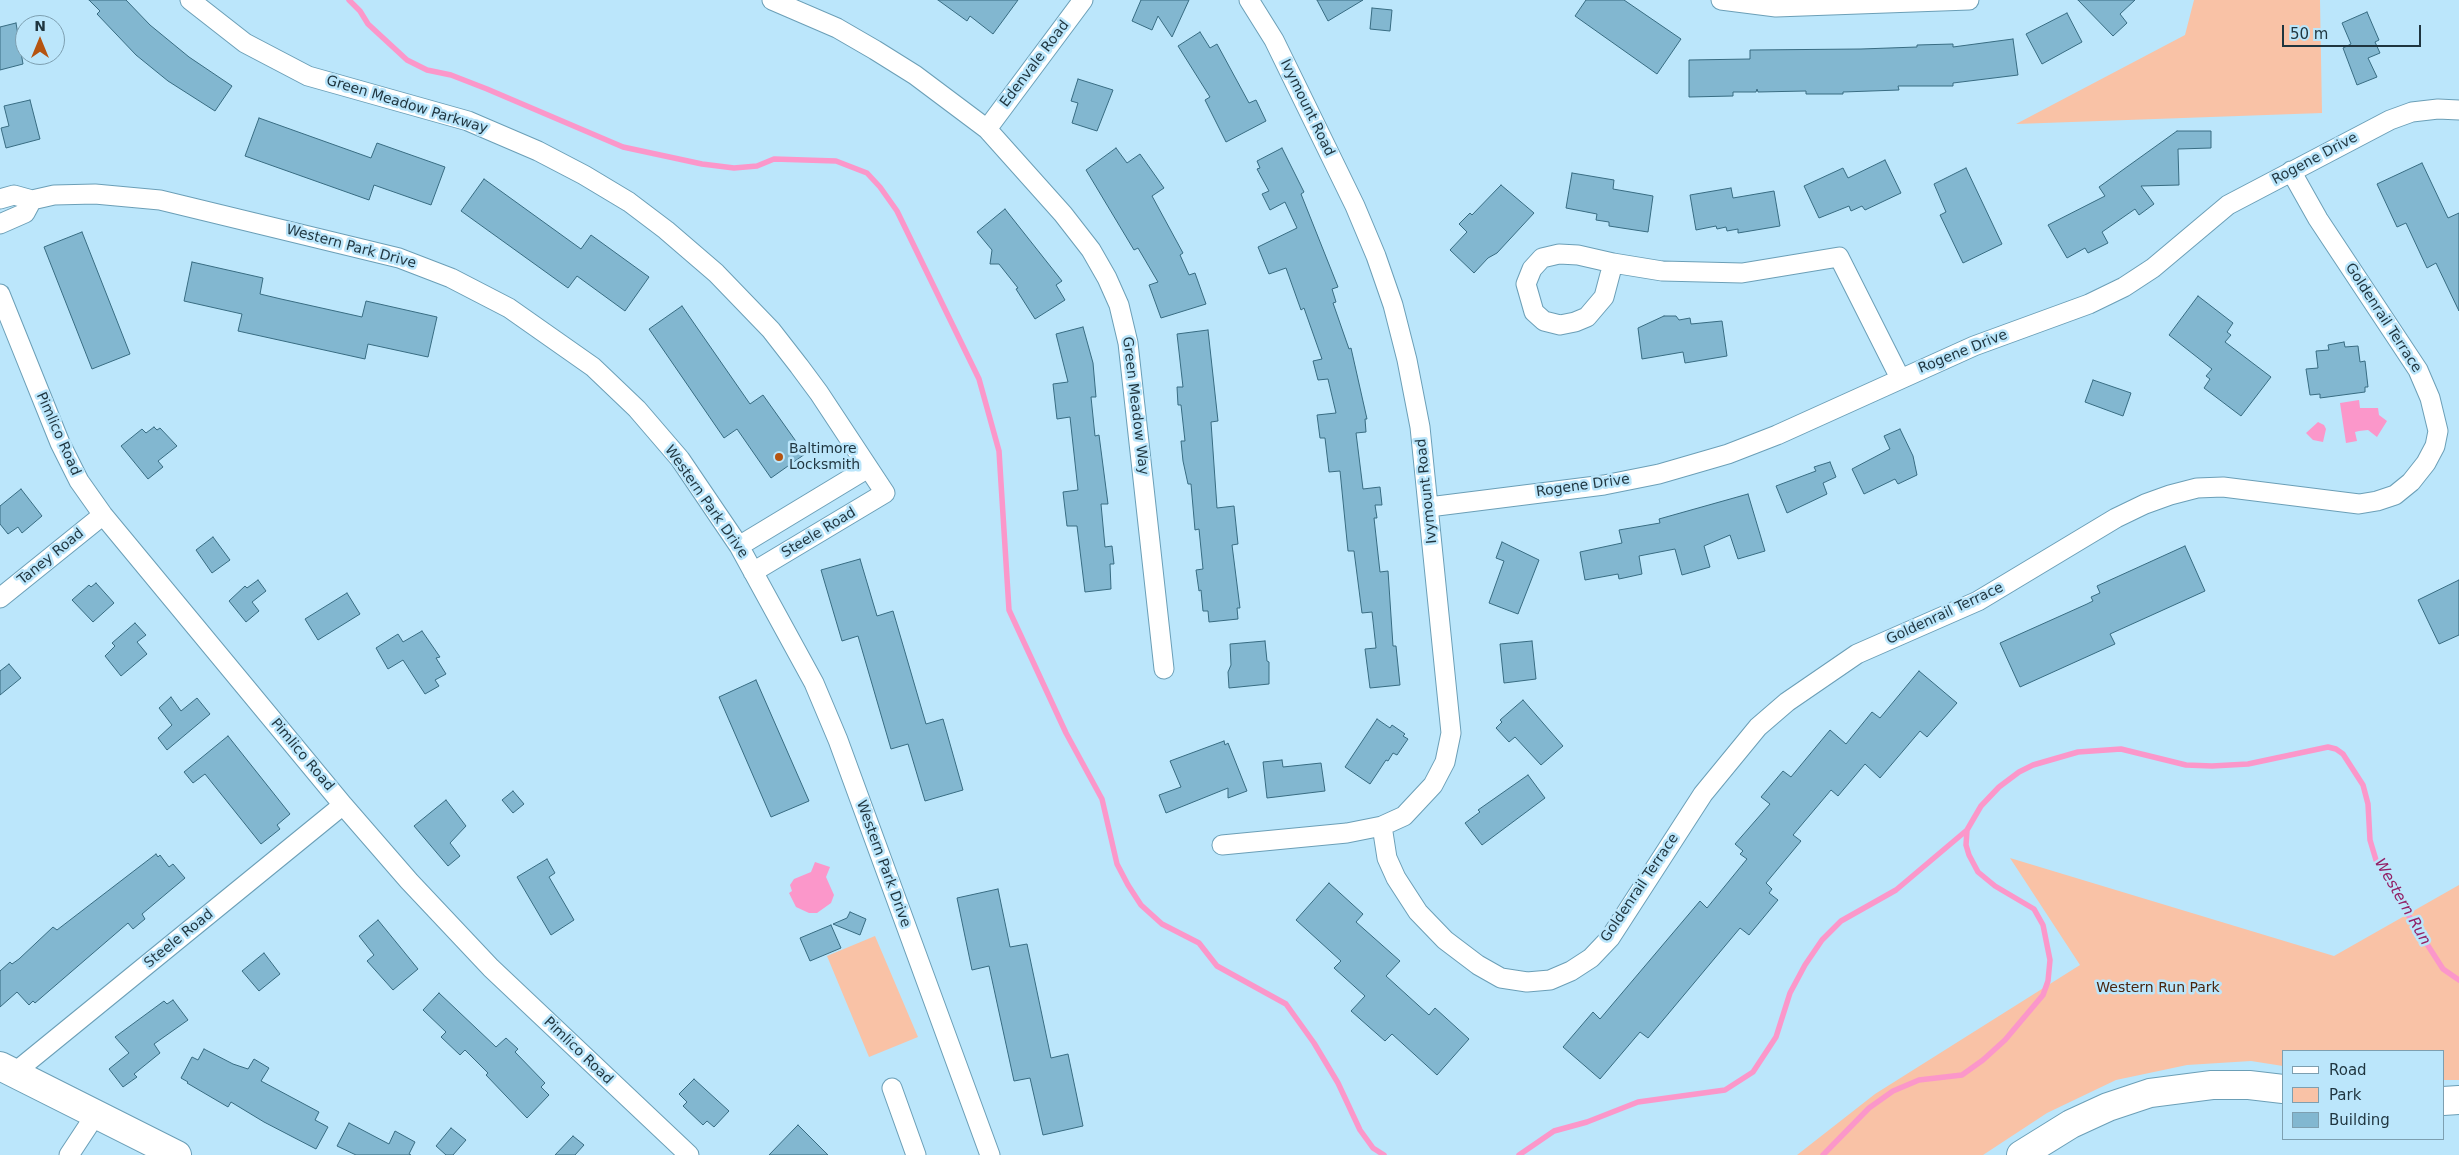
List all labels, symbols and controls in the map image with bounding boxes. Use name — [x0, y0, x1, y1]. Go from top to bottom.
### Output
north arrow — [15, 15, 65, 65]
scale bar — [2284, 15, 2423, 47]
street label: Edenvale Road — [997, 17, 1073, 111]
text: N — [34, 18, 46, 34]
text: 50 m — [2290, 25, 2328, 43]
street label: Ivymount Road — [1276, 57, 1338, 159]
street label: Green Meadow Parkway — [324, 72, 490, 138]
street label: Rogene Drive — [2269, 129, 2361, 189]
street label: Western Park Drive — [284, 222, 418, 272]
street label: Goldenrail Terrace — [2341, 260, 2425, 376]
street label: Rogene Drive — [1916, 327, 2010, 377]
street label: Green Meadow Way — [1118, 336, 1152, 476]
street label: Pimlico Road — [32, 390, 84, 478]
street label: Ivymount Road — [1413, 438, 1441, 544]
place label: Baltimore Locksmith — [789, 441, 860, 474]
street label: Western Park Drive — [661, 442, 751, 562]
marker: Baltimore Locksmith — [773, 451, 785, 463]
street label: Rogene Drive — [1535, 471, 1631, 501]
street label: Steele Road — [779, 504, 859, 562]
street label: Taney Road — [15, 525, 87, 589]
street label: Goldenrail Terrace — [1884, 580, 2006, 648]
street label: Pimlico Road — [267, 715, 337, 795]
street label: Western Park Drive — [852, 798, 914, 930]
street label: Goldenrail Terrace — [1597, 831, 1683, 945]
water label: Western Run — [2370, 856, 2434, 948]
street label: Steele Road — [141, 906, 217, 972]
park label: Western Run Park — [2096, 980, 2220, 996]
street label: Pimlico Road — [540, 1014, 616, 1088]
legend — [2282, 1050, 2444, 1140]
text: Road — [2329, 1061, 2367, 1079]
text: Park — [2329, 1086, 2361, 1104]
text: Building — [2329, 1111, 2390, 1129]

